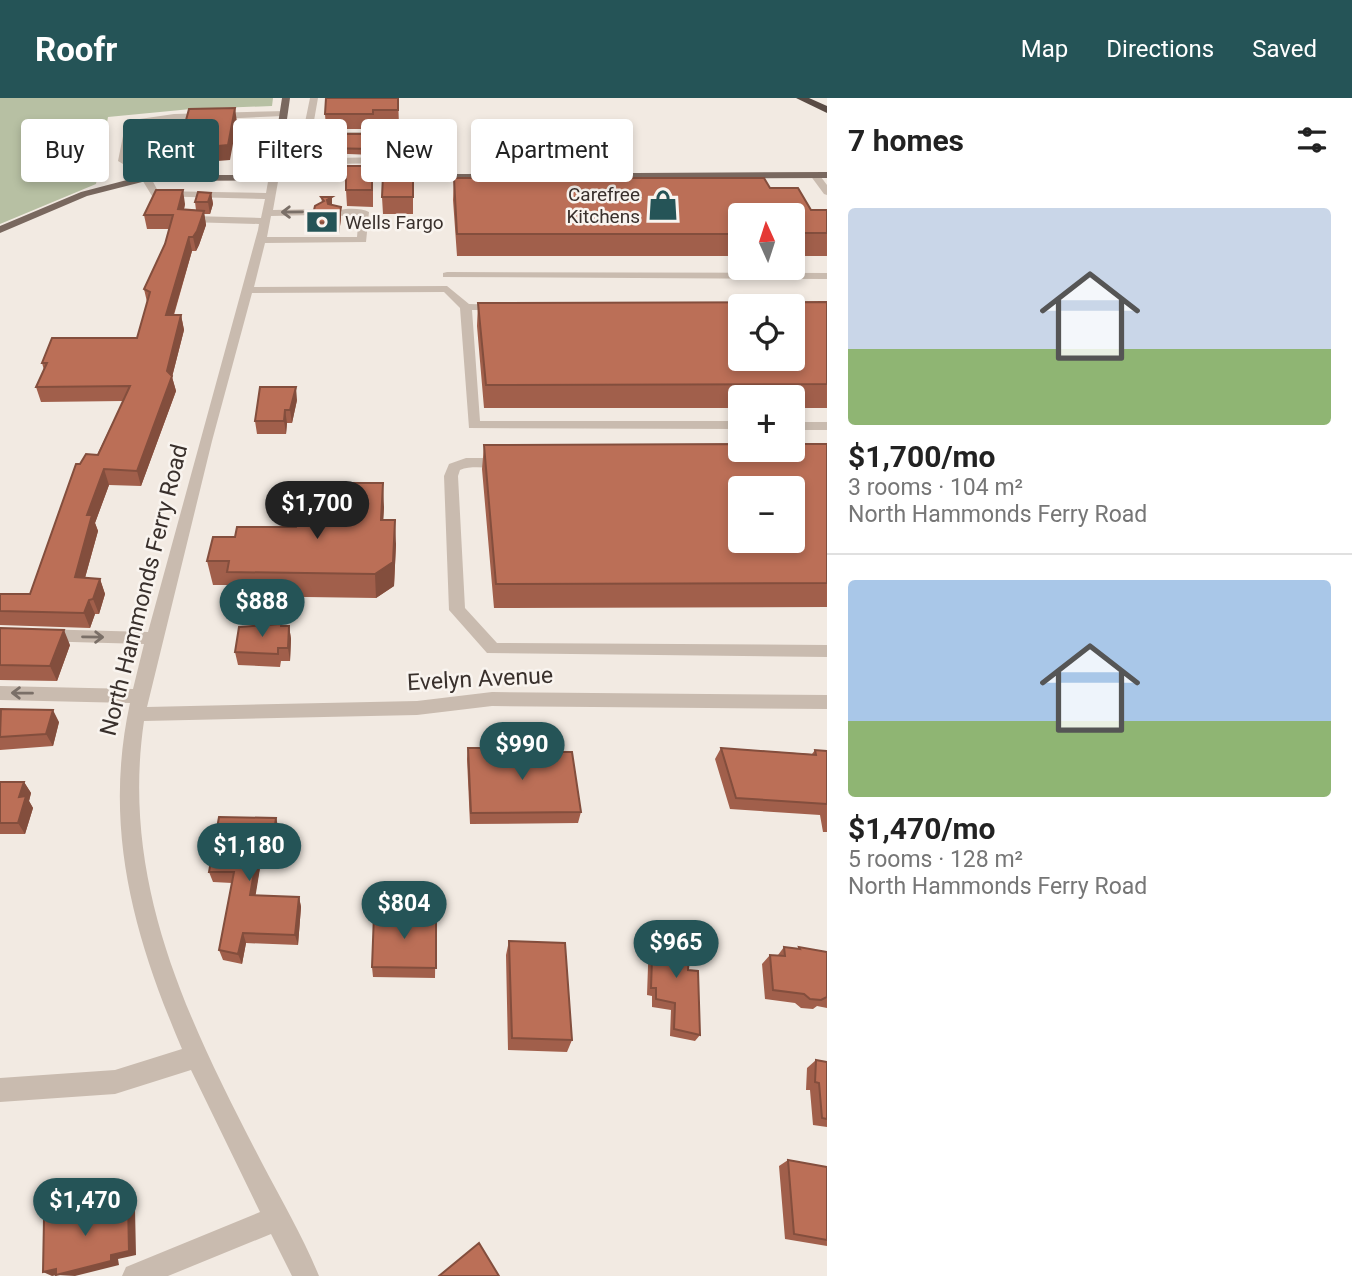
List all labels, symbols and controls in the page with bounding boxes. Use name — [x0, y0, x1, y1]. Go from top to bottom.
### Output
text: Roofr — [35, 30, 117, 69]
text: Map — [1021, 35, 1068, 63]
text: Directions — [1106, 35, 1214, 63]
text: Saved — [1252, 35, 1317, 63]
chip: Buy — [21, 119, 109, 182]
chip: Rent — [123, 119, 219, 182]
chip: Filters — [233, 119, 347, 182]
chip: New — [361, 119, 457, 182]
chip: Apartment — [471, 119, 633, 182]
icon: filters — [1293, 121, 1331, 159]
text: 7 homes — [848, 123, 964, 158]
place label: Carefree Kitchens — [566, 183, 640, 228]
shop icon: Carefree Kitchens — [646, 188, 680, 222]
north arrow — [728, 203, 805, 280]
map controls — [728, 203, 805, 553]
bank icon: Wells Fargo — [305, 205, 339, 239]
one-way arrow — [281, 206, 304, 219]
place label: Wells Fargo — [345, 211, 444, 234]
icon: home — [1027, 253, 1153, 379]
button: locate — [728, 294, 805, 371]
button: + — [728, 385, 805, 462]
text: $1,700/mo — [848, 439, 996, 474]
street label: North Hammonds Ferry Road — [95, 442, 193, 738]
text: 3 rooms · 104 m² — [848, 474, 1023, 501]
button: − — [728, 476, 805, 553]
pin: $1,700 — [260, 482, 374, 541]
text: $1,700 — [281, 490, 353, 517]
text: North Hammonds Ferry Road — [848, 501, 1147, 528]
pin: $888 — [221, 580, 303, 639]
text: $888 — [236, 588, 288, 615]
icon: home — [1027, 625, 1153, 751]
one-way arrow — [81, 630, 104, 643]
street label: Evelyn Avenue — [406, 662, 554, 696]
one-way arrow — [11, 687, 34, 700]
pin: $990 — [481, 722, 563, 782]
text: $990 — [496, 731, 548, 758]
text: $1,470/mo — [848, 811, 996, 846]
pin: $1,180 — [192, 824, 306, 883]
text: $1,180 — [213, 832, 285, 859]
text: 5 rooms · 128 m² — [848, 846, 1023, 873]
text: North Hammonds Ferry Road — [848, 873, 1147, 900]
pin: $804 — [363, 882, 445, 941]
text: $804 — [378, 890, 430, 917]
pin: $965 — [635, 920, 717, 980]
text: $965 — [650, 929, 702, 956]
pin: $1,470 — [28, 1178, 142, 1238]
text: $1,470 — [49, 1187, 121, 1214]

